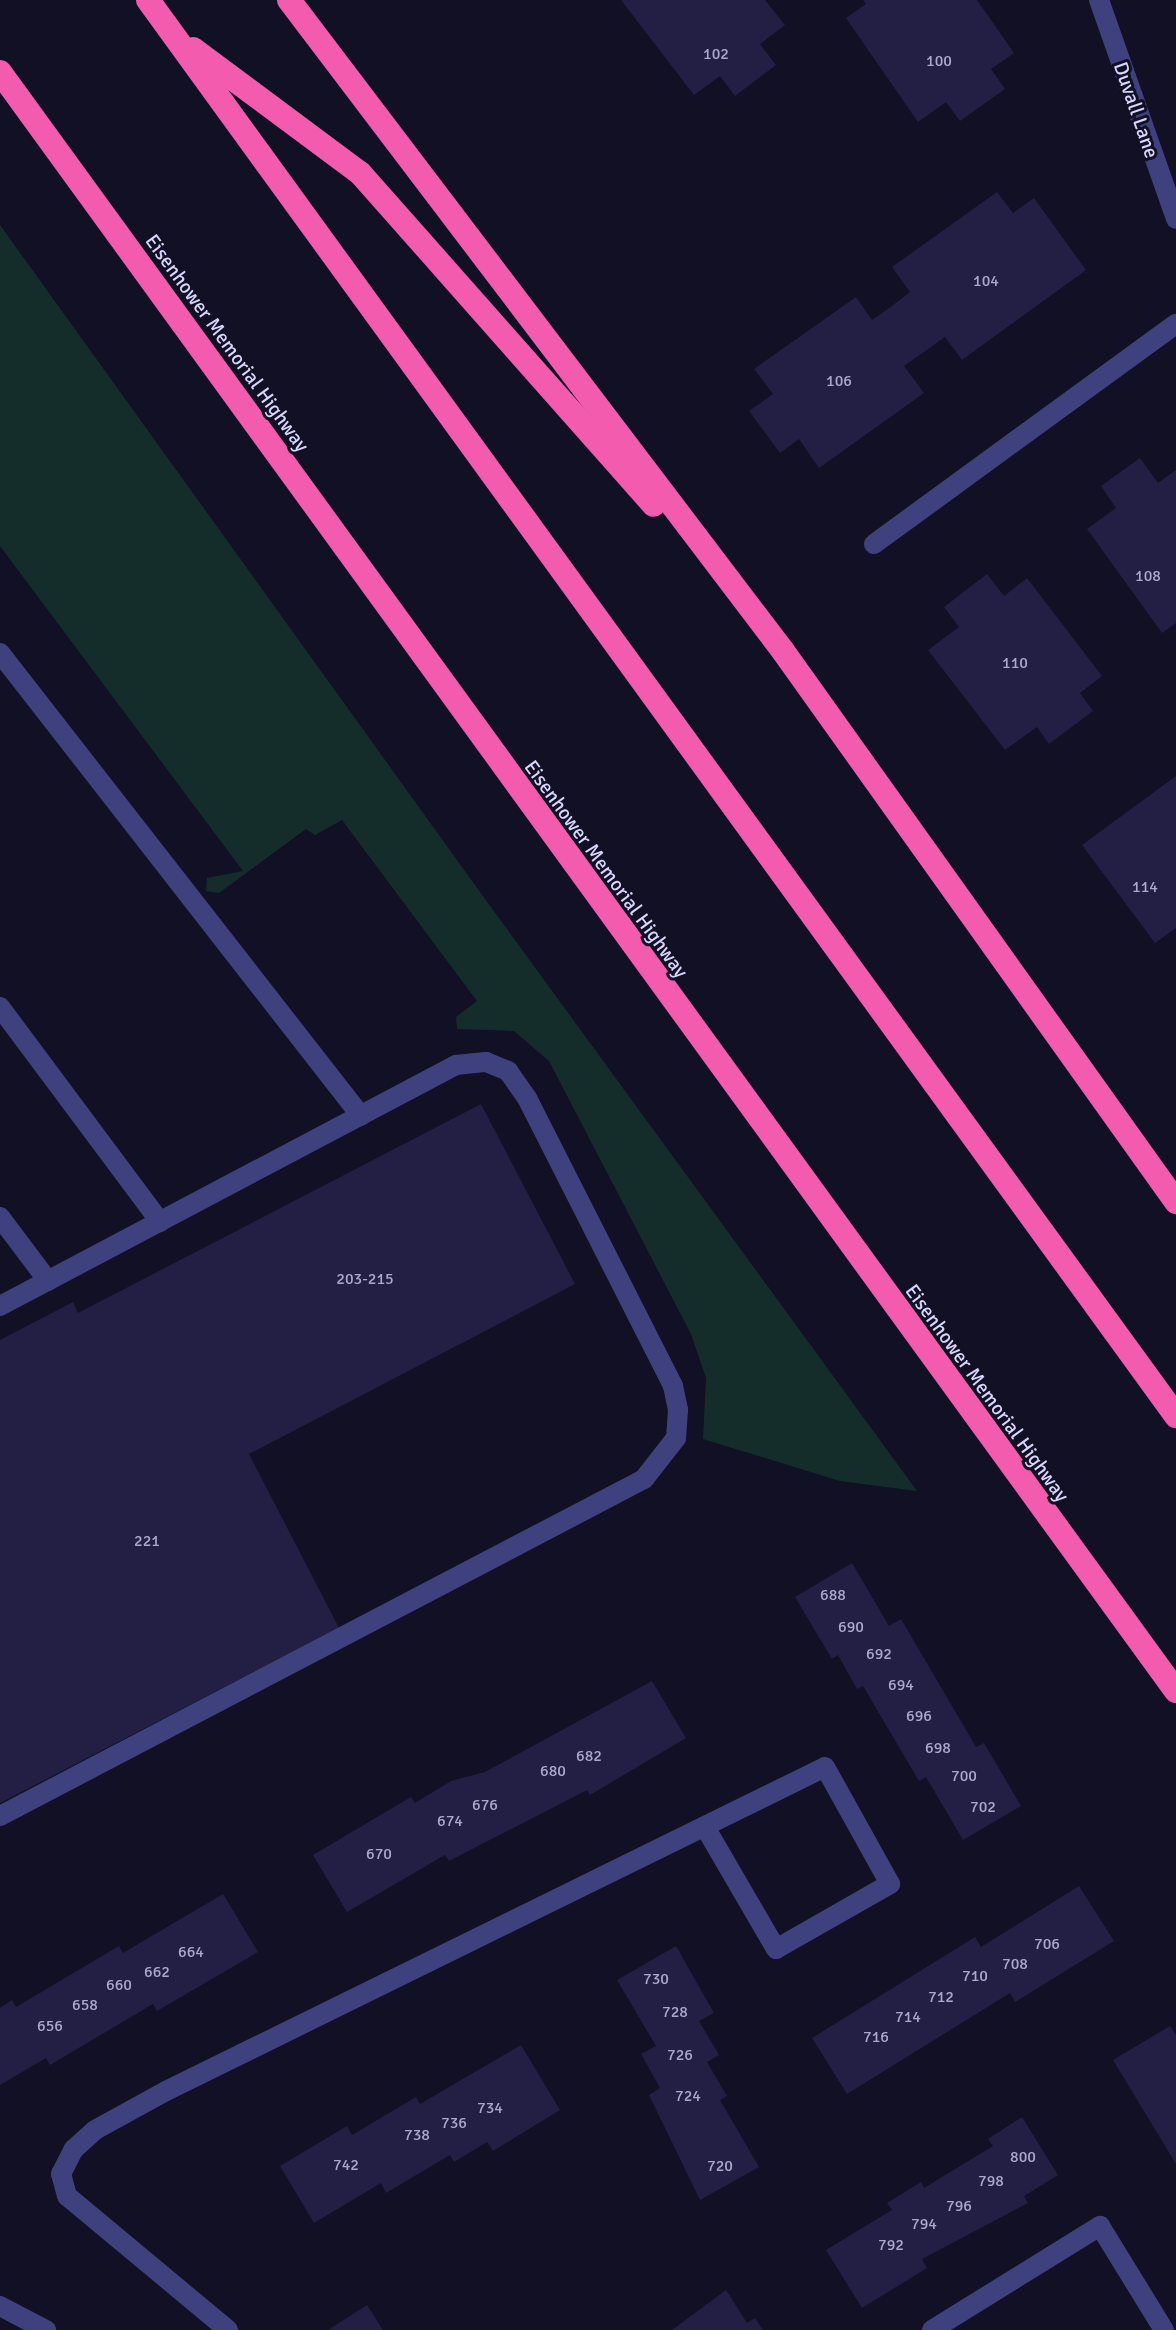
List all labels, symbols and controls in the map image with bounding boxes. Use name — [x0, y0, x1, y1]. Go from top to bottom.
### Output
house number: 102 — [703, 44, 729, 64]
house number: 100 — [926, 51, 952, 71]
street label: Duvall Lane — [1108, 59, 1164, 161]
street label: Eisenhower Memorial Highway — [140, 230, 314, 456]
house number: 104 — [973, 271, 999, 291]
house number: 106 — [826, 371, 852, 391]
house number: 108 — [1135, 566, 1161, 586]
house number: 110 — [1002, 653, 1028, 673]
street label: Eisenhower Memorial Highway — [519, 756, 693, 982]
house number: 114 — [1132, 877, 1158, 897]
house number: 203-215 — [336, 1269, 394, 1289]
street label: Eisenhower Memorial Highway — [900, 1280, 1074, 1506]
house number: 221 — [134, 1531, 160, 1551]
house number: 688 — [820, 1585, 846, 1605]
house number: 690 — [838, 1617, 864, 1637]
house number: 692 — [866, 1644, 892, 1664]
house number: 694 — [888, 1675, 914, 1695]
house number: 696 — [906, 1706, 932, 1726]
house number: 698 — [925, 1738, 951, 1758]
house number: 682 — [576, 1746, 602, 1766]
house number: 680 — [540, 1761, 566, 1781]
house number: 700 — [951, 1766, 977, 1786]
house number: 676 — [472, 1795, 498, 1815]
house number: 702 — [970, 1797, 996, 1817]
house number: 674 — [437, 1811, 463, 1831]
house number: 670 — [366, 1844, 392, 1864]
house number: 706 — [1034, 1934, 1060, 1954]
house number: 664 — [178, 1942, 204, 1962]
house number: 708 — [1002, 1954, 1028, 1974]
house number: 662 — [144, 1962, 170, 1982]
house number: 710 — [962, 1966, 988, 1986]
house number: 730 — [643, 1969, 669, 1989]
house number: 660 — [106, 1975, 132, 1995]
house number: 712 — [928, 1987, 954, 2007]
house number: 658 — [72, 1995, 98, 2015]
house number: 728 — [662, 2002, 688, 2022]
house number: 714 — [895, 2007, 921, 2027]
house number: 656 — [37, 2016, 63, 2036]
house number: 716 — [863, 2027, 889, 2047]
house number: 726 — [667, 2045, 693, 2065]
house number: 724 — [675, 2086, 701, 2106]
house number: 734 — [477, 2098, 503, 2118]
house number: 736 — [441, 2113, 467, 2133]
house number: 738 — [404, 2125, 430, 2145]
house number: 800 — [1010, 2147, 1036, 2167]
house number: 742 — [333, 2155, 359, 2175]
house number: 720 — [707, 2156, 733, 2176]
house number: 798 — [978, 2171, 1004, 2191]
house number: 796 — [946, 2196, 972, 2216]
house number: 794 — [911, 2214, 937, 2234]
house number: 792 — [878, 2235, 904, 2255]

